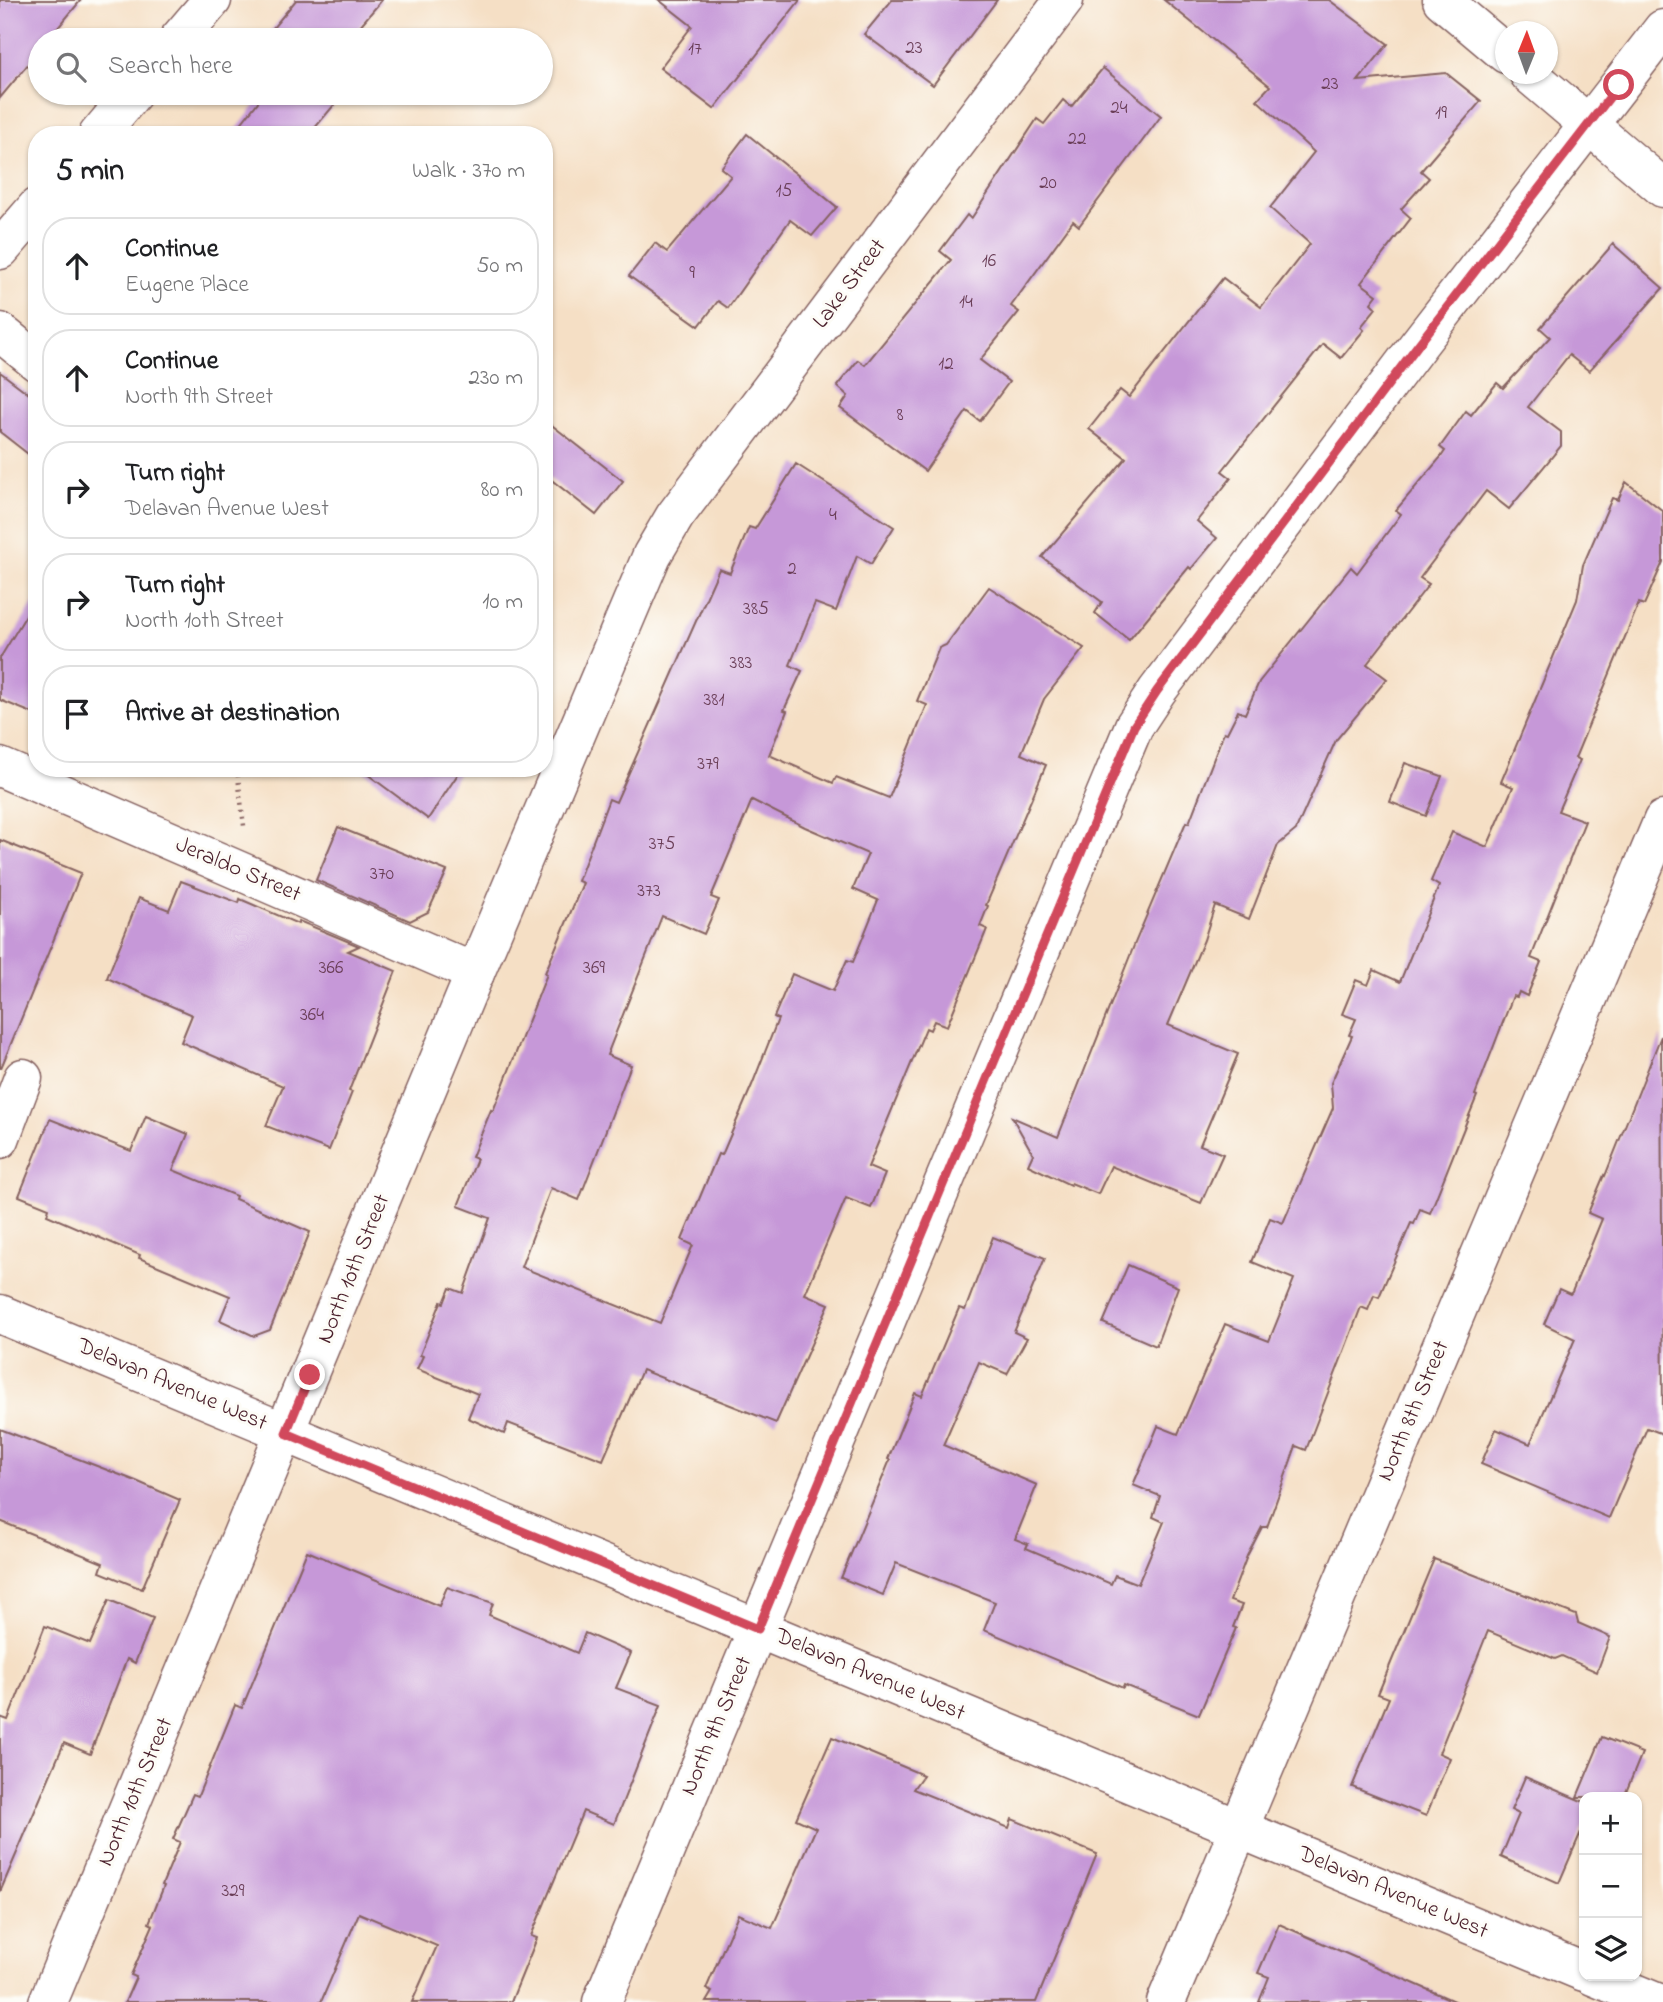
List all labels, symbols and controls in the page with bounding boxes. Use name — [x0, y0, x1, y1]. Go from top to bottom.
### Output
north arrow — [1495, 21, 1558, 84]
search box — [28, 28, 553, 105]
house number: 23 — [905, 35, 923, 62]
house number: 17 — [688, 36, 702, 63]
icon: search — [52, 48, 90, 86]
text: Search here — [108, 48, 233, 86]
route start — [1603, 69, 1634, 100]
house number: 23 — [1321, 71, 1339, 98]
house number: 24 — [1110, 95, 1128, 122]
house number: 19 — [1435, 100, 1447, 127]
house number: 22 — [1068, 126, 1086, 153]
text: 5 min — [56, 150, 124, 194]
text: Walk · 370 m — [412, 155, 525, 188]
house number: 20 — [1039, 170, 1057, 197]
house number: 15 — [776, 178, 793, 205]
text: Continue — [125, 231, 218, 269]
street label: Lake Street — [805, 232, 895, 336]
icon: ahead — [58, 247, 96, 285]
house number: 16 — [982, 248, 996, 275]
text: 50 m — [476, 250, 523, 283]
house number: 9 — [689, 260, 695, 287]
text: Eugene Place — [125, 269, 249, 302]
house number: 14 — [959, 289, 973, 316]
text: Continue — [125, 343, 218, 381]
house number: 12 — [938, 351, 954, 378]
icon: ahead — [58, 359, 96, 397]
text: 230 m — [469, 362, 523, 395]
text: North 9th Street — [125, 381, 273, 414]
house number: 8 — [896, 402, 904, 429]
text: Turn right — [125, 455, 225, 493]
icon: right — [58, 471, 96, 509]
text: 80 m — [481, 474, 523, 507]
text: Delavan Avenue West — [125, 493, 329, 526]
house number: 4 — [829, 502, 837, 529]
house number: 2 — [787, 556, 797, 583]
text: Turn right — [125, 567, 225, 605]
icon: right — [58, 583, 96, 621]
text: 10 m — [482, 586, 523, 619]
house number: 385 — [743, 596, 769, 623]
text: North 10th Street — [125, 605, 284, 638]
house number: 383 — [730, 650, 753, 677]
house number: 381 — [703, 687, 725, 714]
icon: arrive — [58, 695, 96, 733]
text: Arrive at destination — [125, 695, 340, 733]
house number: 379 — [697, 751, 719, 778]
street label: Jeraldo Street — [170, 829, 306, 911]
house number: 375 — [649, 831, 675, 858]
house number: 370 — [370, 861, 394, 888]
house number: 373 — [637, 878, 661, 905]
house number: 366 — [319, 955, 343, 982]
house number: 369 — [583, 955, 605, 982]
house number: 364 — [300, 1002, 324, 1029]
street label: North 10th Street — [309, 1189, 399, 1349]
street label: Delavan Avenue West — [71, 1330, 273, 1440]
street label: North 8th Street — [1370, 1335, 1459, 1486]
route end — [294, 1359, 325, 1390]
street label: Delavan Avenue West — [769, 1620, 971, 1730]
street label: North 9th Street — [673, 1651, 761, 1801]
street label: North 10th Street — [90, 1712, 182, 1871]
map controls — [1579, 1792, 1642, 1981]
button: + — [1579, 1792, 1642, 1855]
street label: Delavan Avenue West — [1292, 1838, 1494, 1948]
button: − — [1579, 1855, 1642, 1918]
house number: 329 — [221, 1878, 245, 1905]
button: layers — [1579, 1918, 1642, 1981]

